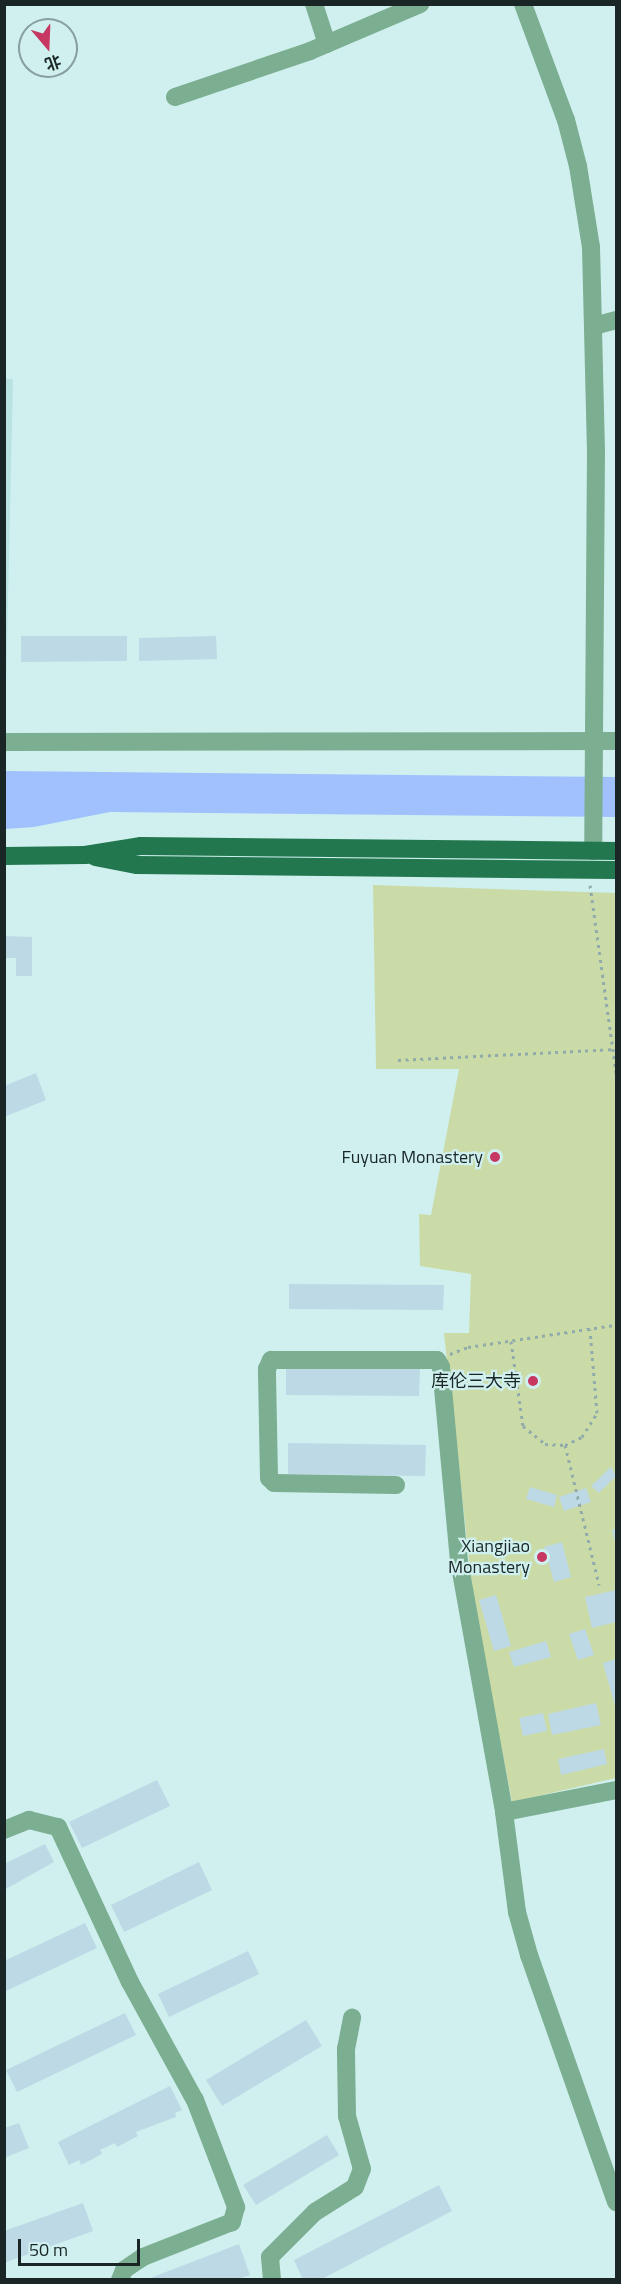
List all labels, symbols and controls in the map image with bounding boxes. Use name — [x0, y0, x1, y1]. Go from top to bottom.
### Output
north arrow — [18, 18, 78, 78]
text: 北 — [42, 49, 65, 77]
place label: Fuyuan Monastery — [341, 1146, 483, 1168]
marker: Fuyuan Monastery — [488, 1150, 502, 1164]
place label: 库伦三大寺 — [431, 1370, 521, 1392]
marker: 库伦三大寺 — [526, 1374, 540, 1388]
place label: Xiangjiao Monastery — [448, 1536, 530, 1578]
marker: Xiangjiao Monastery — [535, 1550, 549, 1564]
scale bar — [21, 2227, 142, 2265]
text: 50 m — [29, 2236, 68, 2263]

